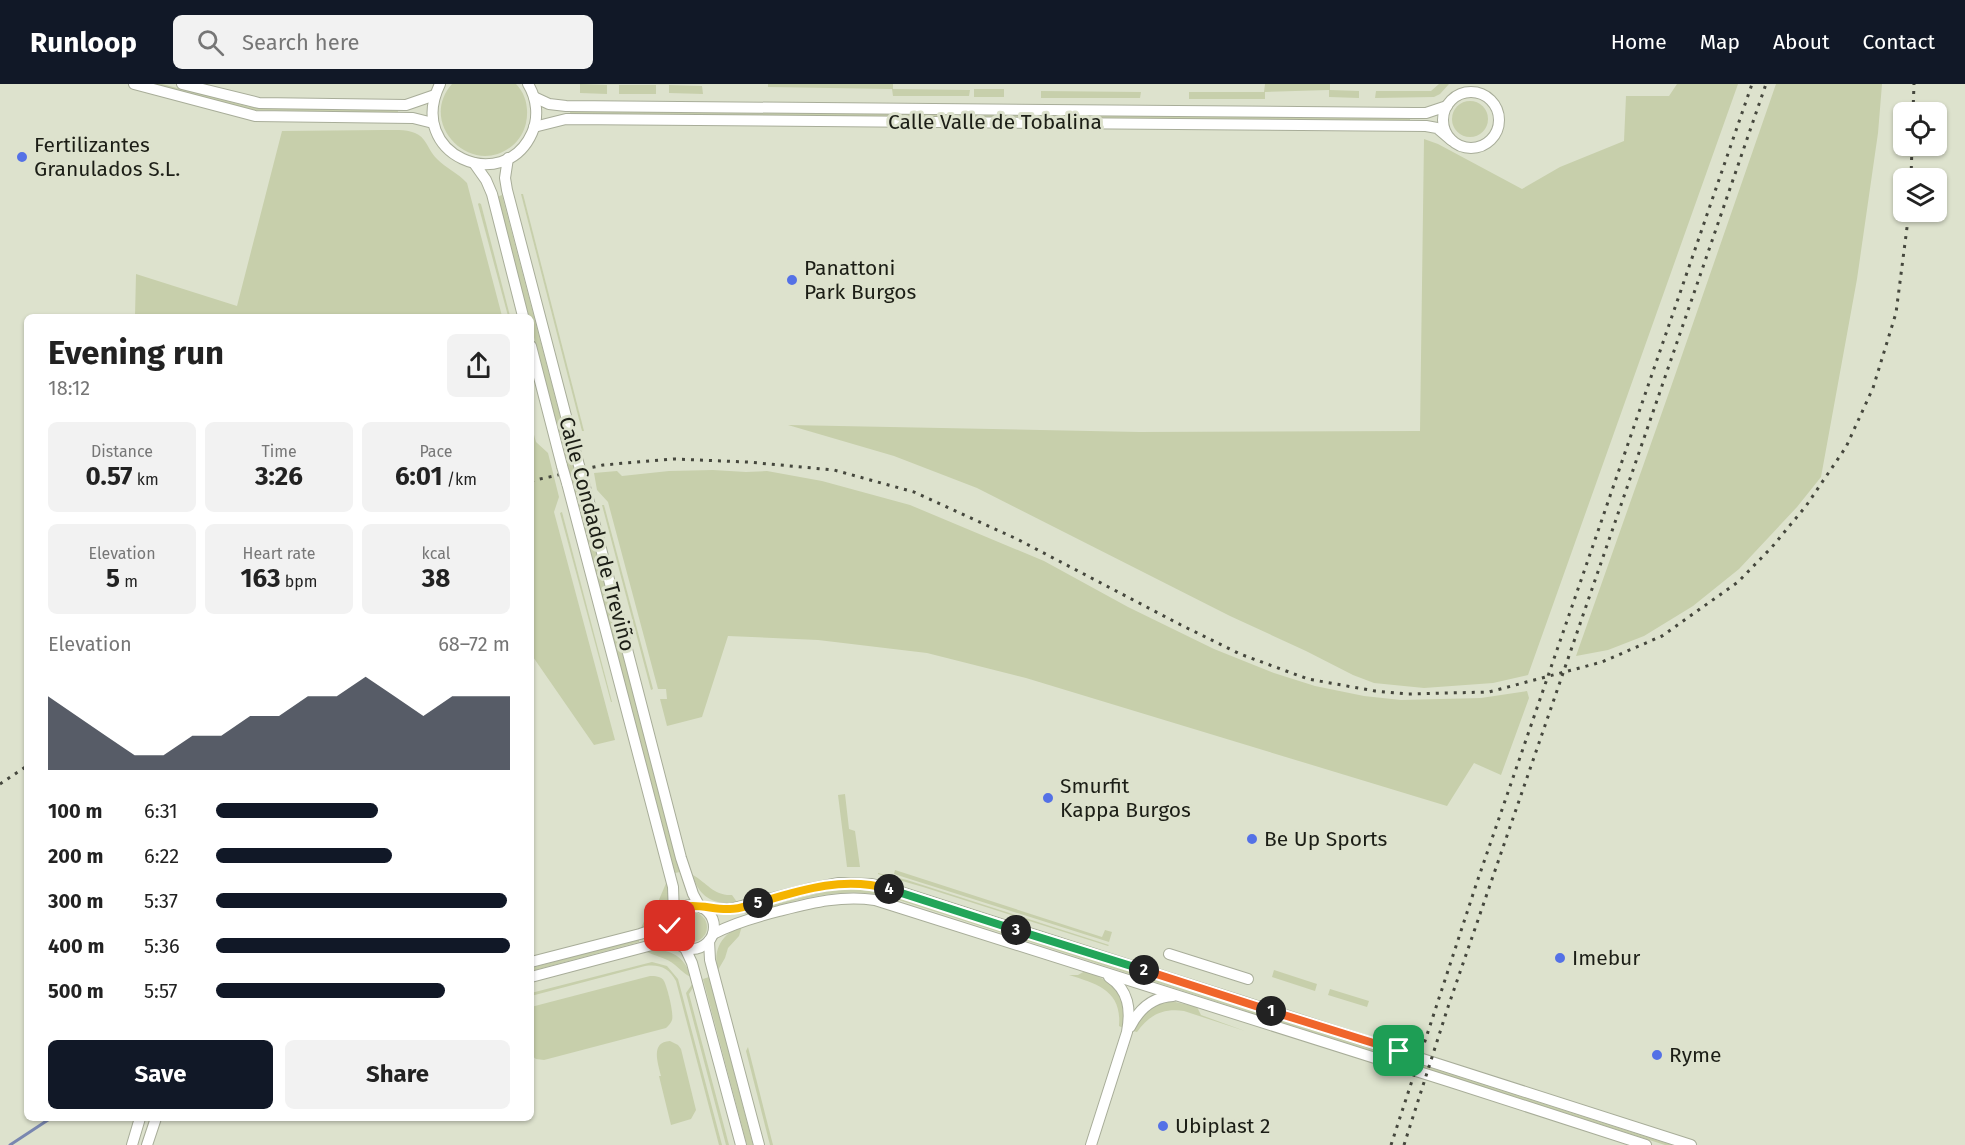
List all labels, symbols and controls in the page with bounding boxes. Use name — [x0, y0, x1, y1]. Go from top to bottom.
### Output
search box — [173, 15, 593, 69]
text: Runloop — [30, 26, 137, 59]
icon: search — [194, 26, 227, 59]
text: Search here — [242, 29, 360, 56]
text: Home — [1611, 29, 1667, 55]
text: Map — [1700, 29, 1740, 55]
text: About — [1773, 29, 1830, 55]
text: Contact — [1863, 29, 1935, 55]
map controls — [1893, 102, 1947, 222]
button: locate — [1893, 102, 1947, 156]
street label: Calle Valle de Tobalina — [888, 109, 1102, 135]
place label: Fertilizantes Granulados S.L. — [34, 132, 180, 182]
marker: Fertilizantes Granulados S.L. — [15, 150, 29, 164]
button: layers — [1893, 168, 1947, 222]
place label: Panattoni Park Burgos — [804, 255, 917, 305]
marker: Panattoni Park Burgos — [785, 273, 799, 287]
text: Evening run — [48, 333, 224, 373]
button: share — [447, 334, 510, 397]
text: 18:12 — [48, 376, 90, 400]
street label: Calle Condado de Treviño — [553, 414, 641, 654]
text: Distance — [91, 442, 153, 461]
text: Time — [261, 442, 297, 461]
text: Pace — [419, 442, 453, 461]
text: 0.57 — [85, 461, 132, 492]
text: 3:26 — [255, 461, 303, 492]
text: 6:01 — [395, 461, 443, 492]
text: km — [132, 470, 159, 489]
text: /km — [443, 470, 477, 489]
text: Elevation — [88, 544, 156, 563]
text: Heart rate — [243, 544, 315, 563]
text: kcal — [422, 544, 450, 563]
text: 5 — [106, 563, 120, 594]
text: 163 — [241, 563, 281, 594]
text: 38 — [422, 563, 450, 594]
text: m — [120, 572, 138, 591]
text: bpm — [281, 572, 317, 591]
text: Elevation — [48, 632, 132, 656]
text: 68–72 m — [438, 632, 510, 656]
place label: Smurfit Kappa Burgos — [1060, 773, 1191, 823]
marker: Smurfit Kappa Burgos — [1041, 791, 1055, 805]
text: 100 m — [48, 799, 102, 823]
text: 6:31 — [144, 799, 178, 823]
place label: Be Up Sports — [1264, 826, 1388, 852]
marker: Be Up Sports — [1245, 832, 1259, 846]
text: 200 m — [48, 844, 103, 868]
text: 6:22 — [144, 844, 179, 868]
pin: 4 — [874, 874, 904, 904]
text: 4 — [884, 879, 894, 898]
pin: 5 — [743, 888, 773, 918]
text: 300 m — [48, 889, 103, 913]
text: 5:37 — [144, 889, 178, 913]
text: 5 — [754, 893, 762, 912]
pin — [644, 900, 695, 951]
icon: check — [653, 909, 686, 942]
pin: 3 — [1001, 915, 1031, 945]
text: 3 — [1012, 920, 1020, 939]
text: 400 m — [48, 934, 104, 958]
text: 5:36 — [144, 934, 180, 958]
place label: Imebur — [1572, 945, 1640, 971]
marker: Imebur — [1553, 951, 1567, 965]
pin: 2 — [1129, 955, 1159, 985]
text: 2 — [1140, 960, 1148, 979]
text: 500 m — [48, 979, 104, 1003]
text: 5:57 — [144, 979, 177, 1003]
pin: 1 — [1256, 996, 1286, 1026]
text: 1 — [1267, 1001, 1275, 1020]
pin — [1373, 1025, 1424, 1076]
icon: arrive — [1382, 1034, 1415, 1067]
button: Save — [48, 1040, 273, 1109]
button: Share — [285, 1040, 510, 1109]
place label: Ryme — [1669, 1042, 1721, 1068]
marker: Ryme — [1650, 1048, 1664, 1062]
place label: Ubiplast 2 — [1175, 1113, 1270, 1139]
marker: Ubiplast 2 — [1156, 1119, 1170, 1133]

